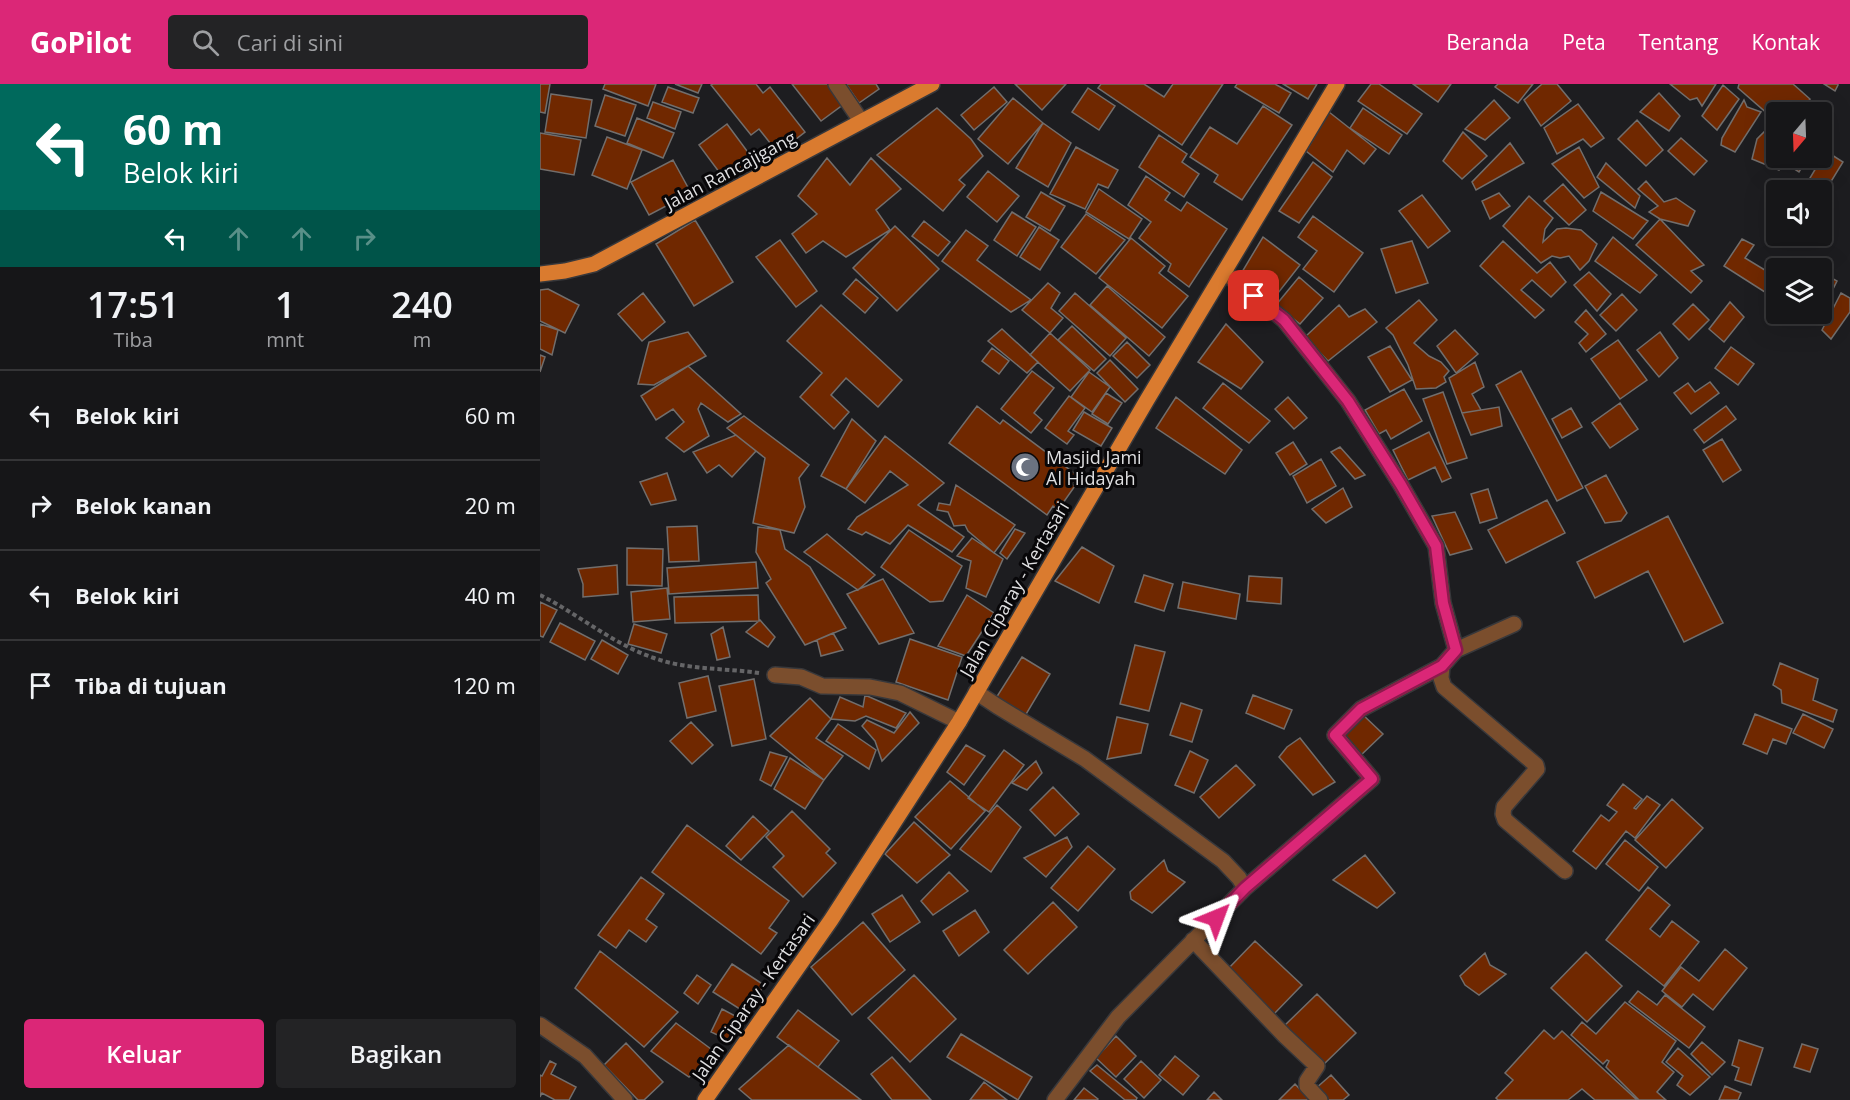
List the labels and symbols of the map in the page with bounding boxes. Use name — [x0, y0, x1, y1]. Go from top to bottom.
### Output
north arrow — [1766, 102, 1832, 168]
street label: Jalan Rancajigang — [658, 125, 800, 216]
pin — [1228, 270, 1279, 321]
place label: Masjid Jami Al Hidayah — [1046, 445, 1142, 490]
mosque icon: Masjid Jami Al Hidayah — [1009, 451, 1041, 483]
street label: Jalan Ciparay - Kertasari — [953, 497, 1074, 683]
position arrow — [1184, 886, 1248, 950]
street label: Jalan Ciparay - Kertasari — [685, 909, 820, 1087]

